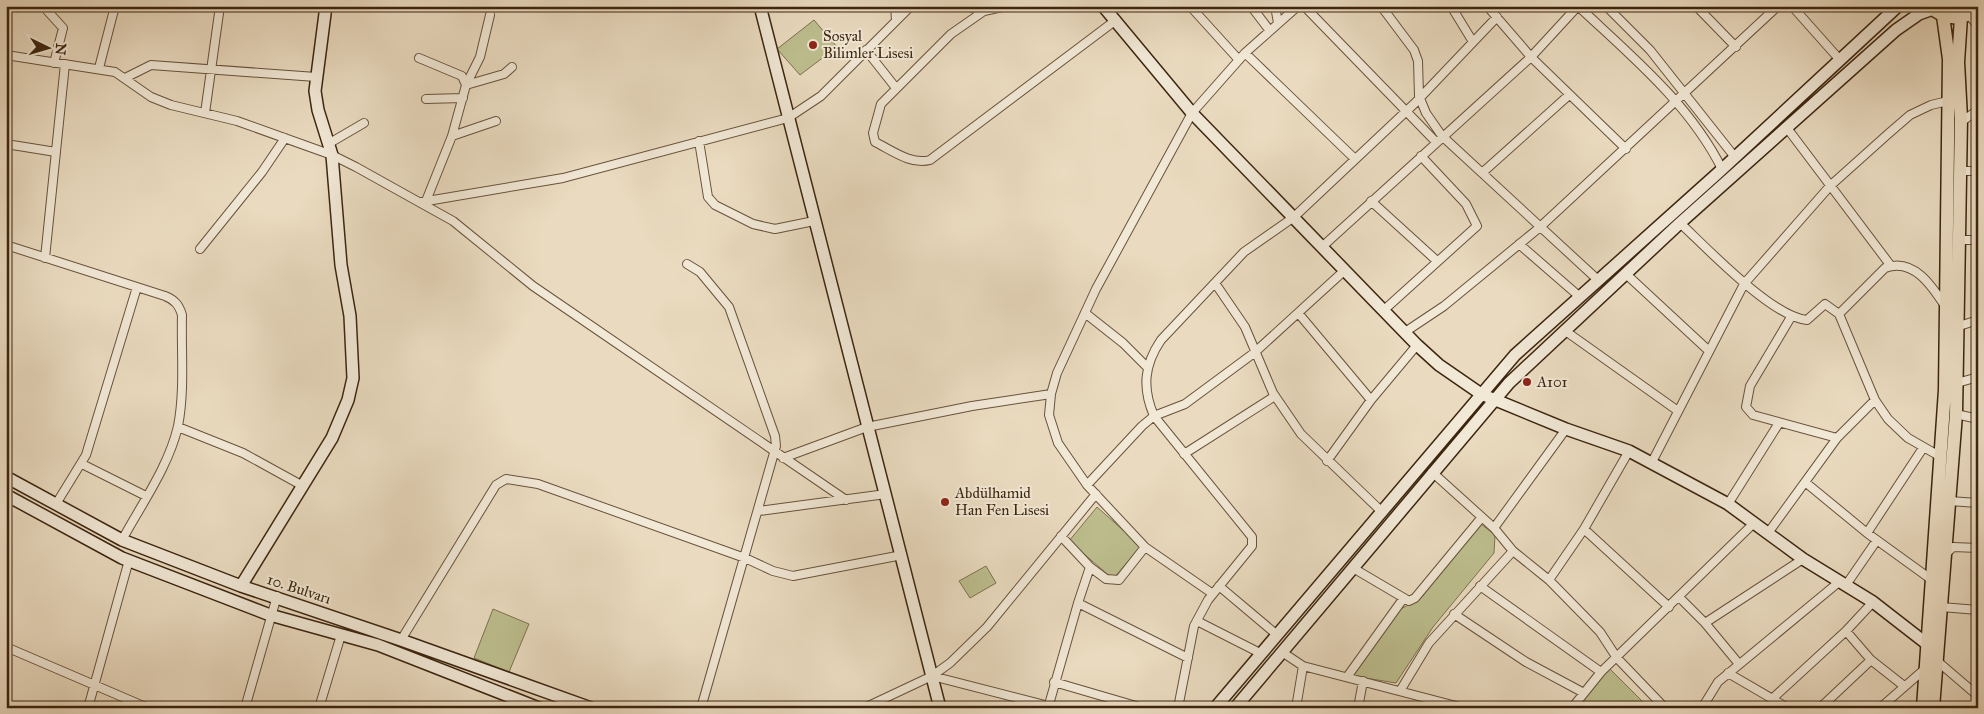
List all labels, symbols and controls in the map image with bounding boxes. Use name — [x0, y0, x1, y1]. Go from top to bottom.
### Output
north arrow — [22, 22, 72, 72]
place label: Sosyal Bilimler Lisesi — [823, 27, 913, 62]
marker: Sosyal Bilimler Lisesi — [807, 39, 819, 51]
text: N — [51, 42, 69, 56]
place label: A101 — [1536, 373, 1568, 391]
marker: A101 — [1521, 376, 1533, 388]
place label: Abdülhamid Han Fen Lisesi — [954, 484, 1049, 519]
marker: Abdülhamid Han Fen Lisesi — [939, 496, 951, 508]
street label: 10. Bulvarı — [265, 570, 333, 608]

